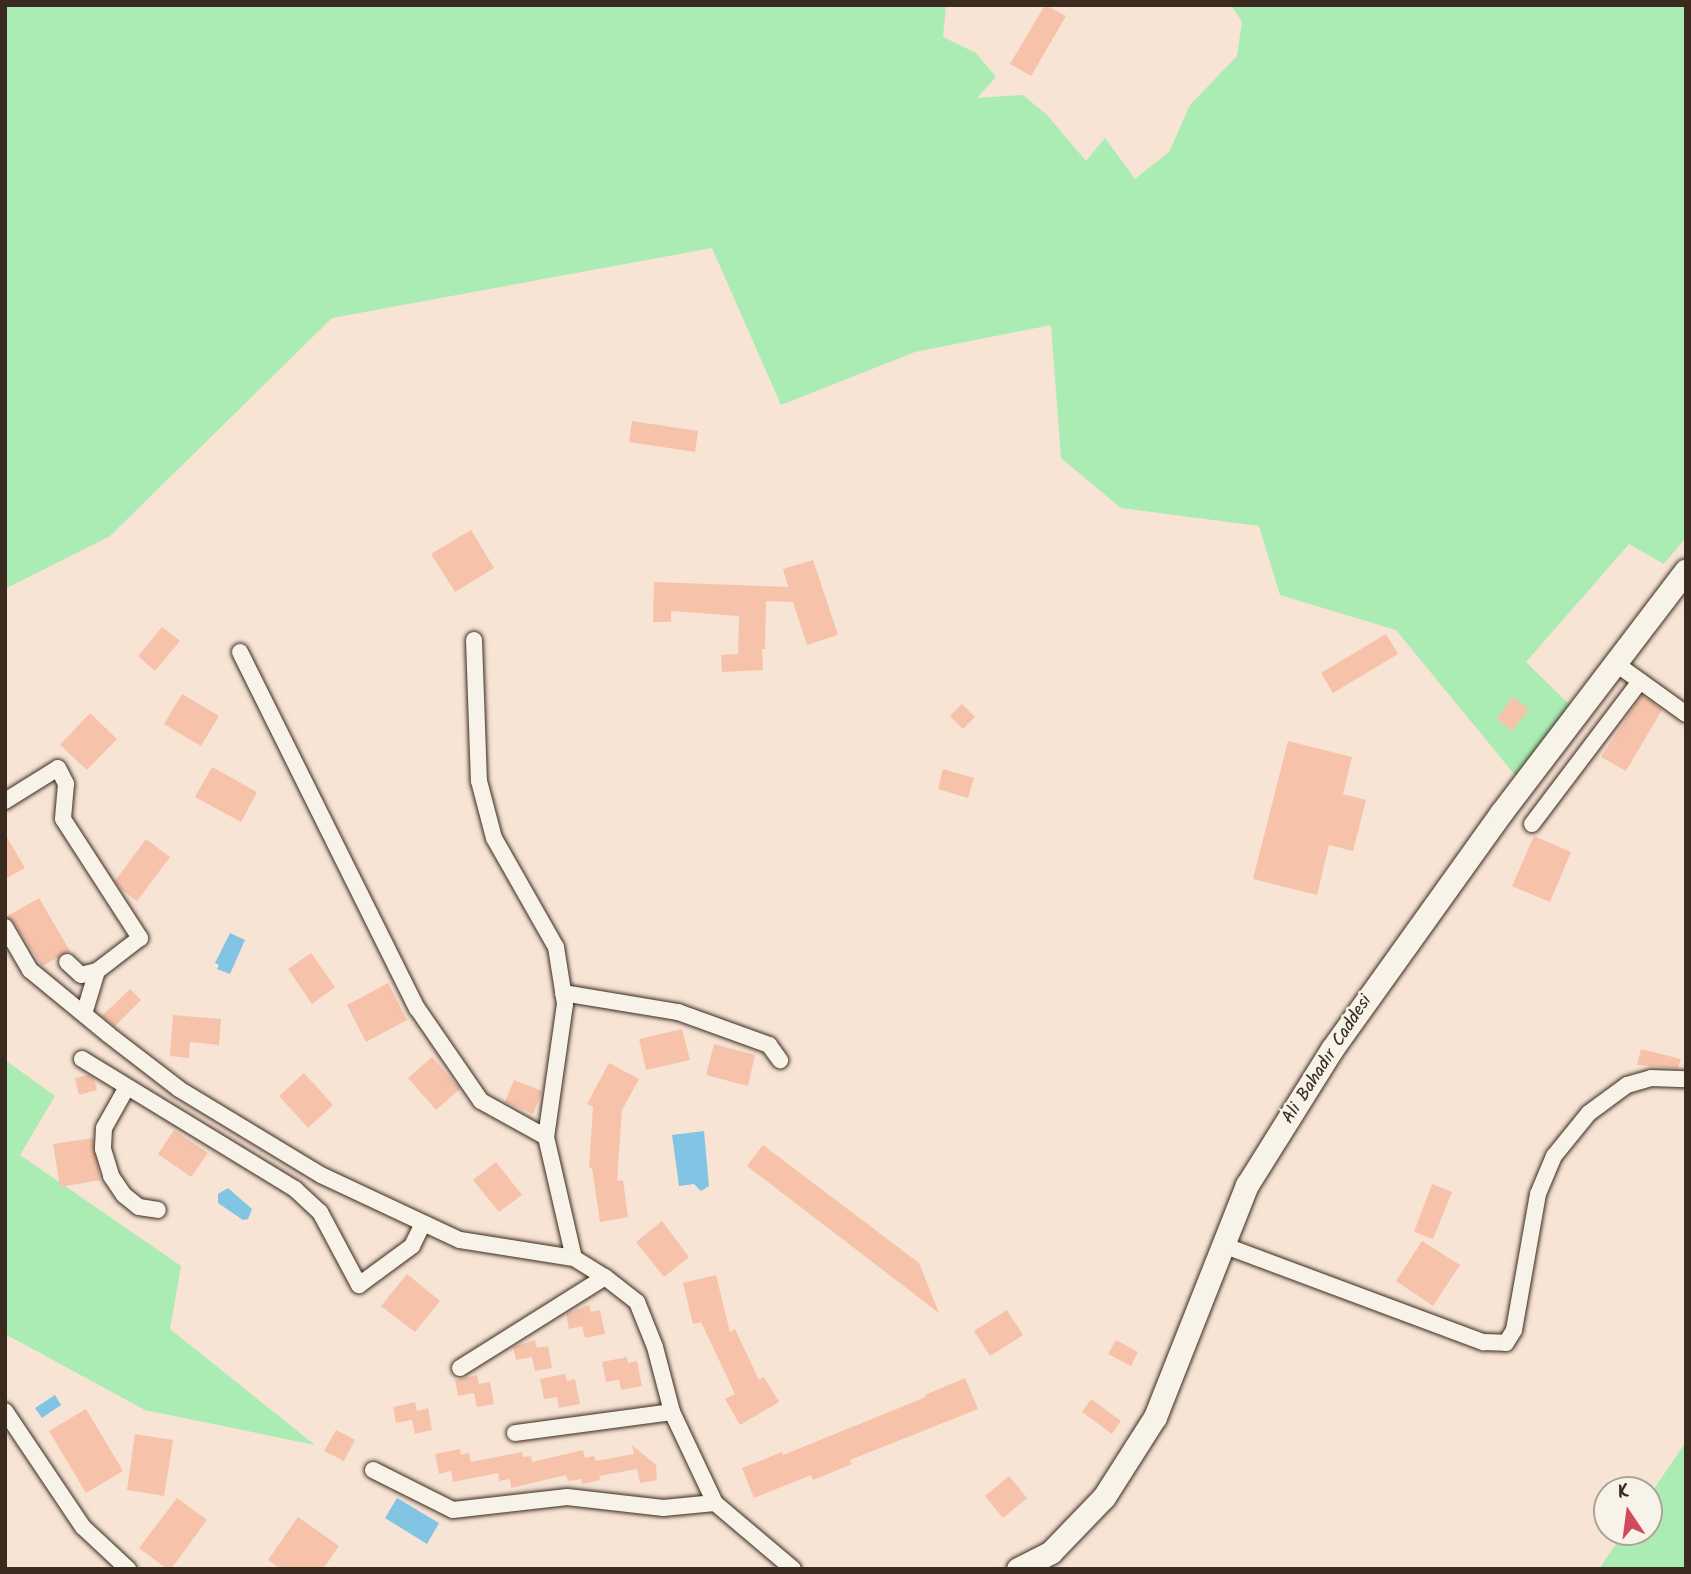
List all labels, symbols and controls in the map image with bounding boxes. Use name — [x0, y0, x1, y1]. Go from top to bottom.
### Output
street label: Ali Bahadır Caddesi — [1278, 992, 1378, 1128]
north arrow — [1593, 1476, 1663, 1546]
text: K — [1615, 1477, 1633, 1508]

